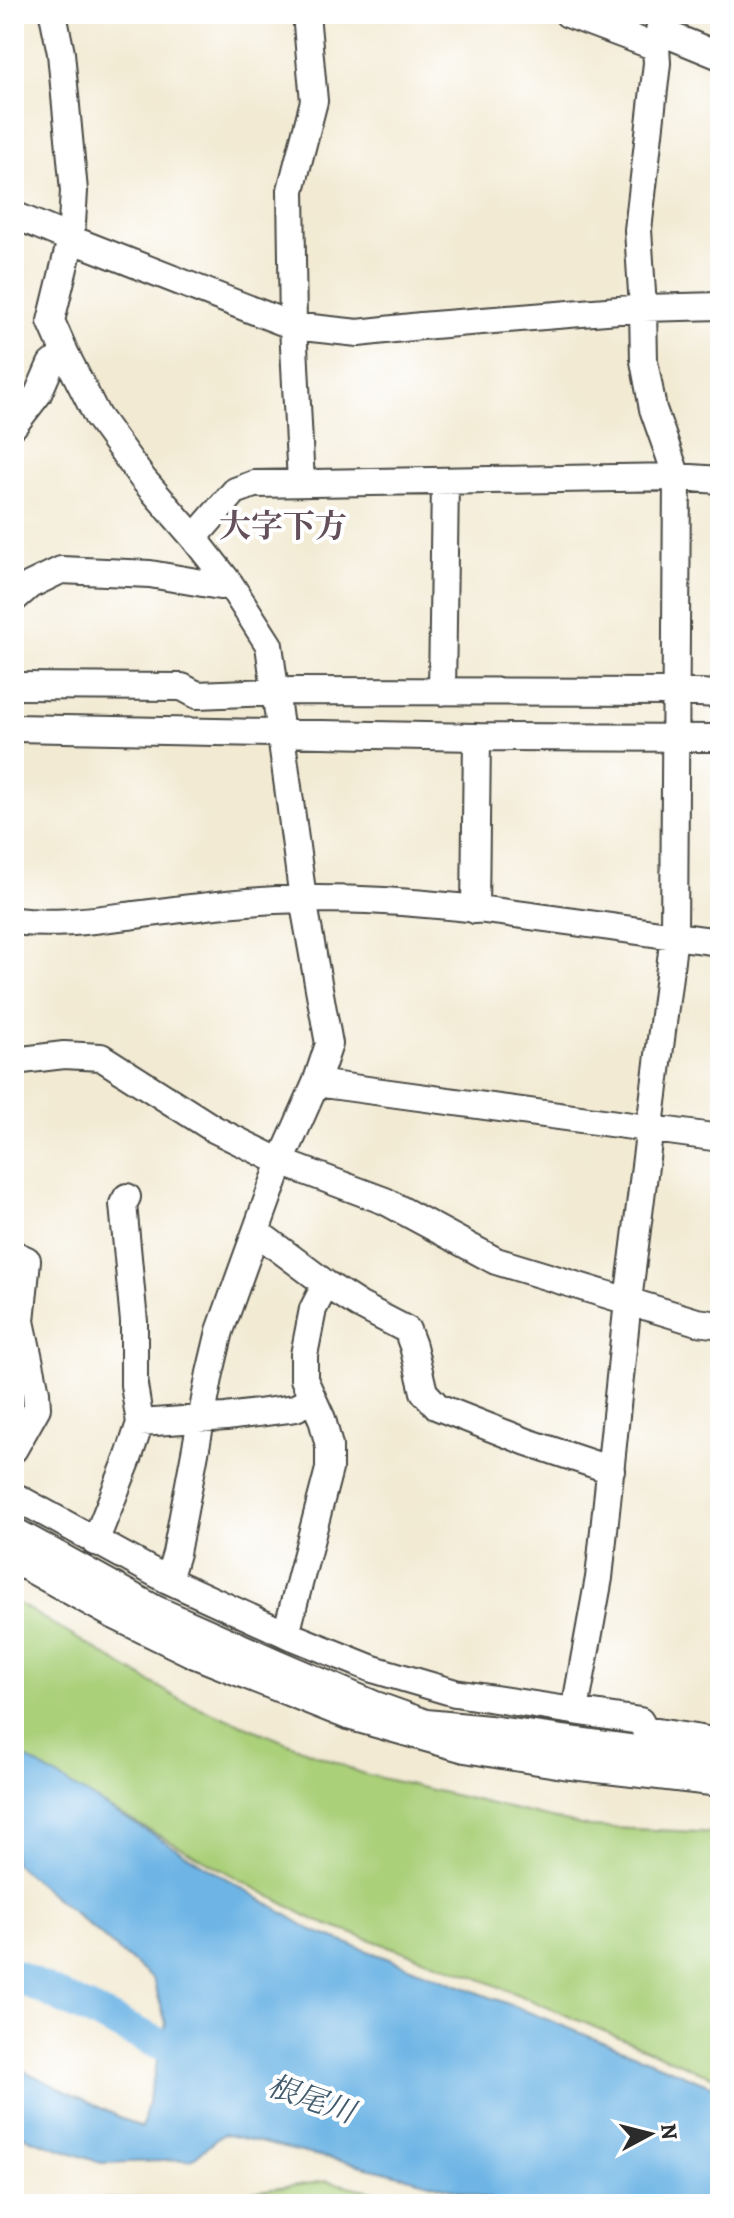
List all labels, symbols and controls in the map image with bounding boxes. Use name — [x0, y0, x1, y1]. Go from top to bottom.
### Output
district label: 大字下方 — [219, 504, 347, 548]
water label: 根尾川 — [262, 2065, 363, 2134]
north arrow — [610, 2094, 690, 2174]
text: N — [653, 2122, 685, 2141]

